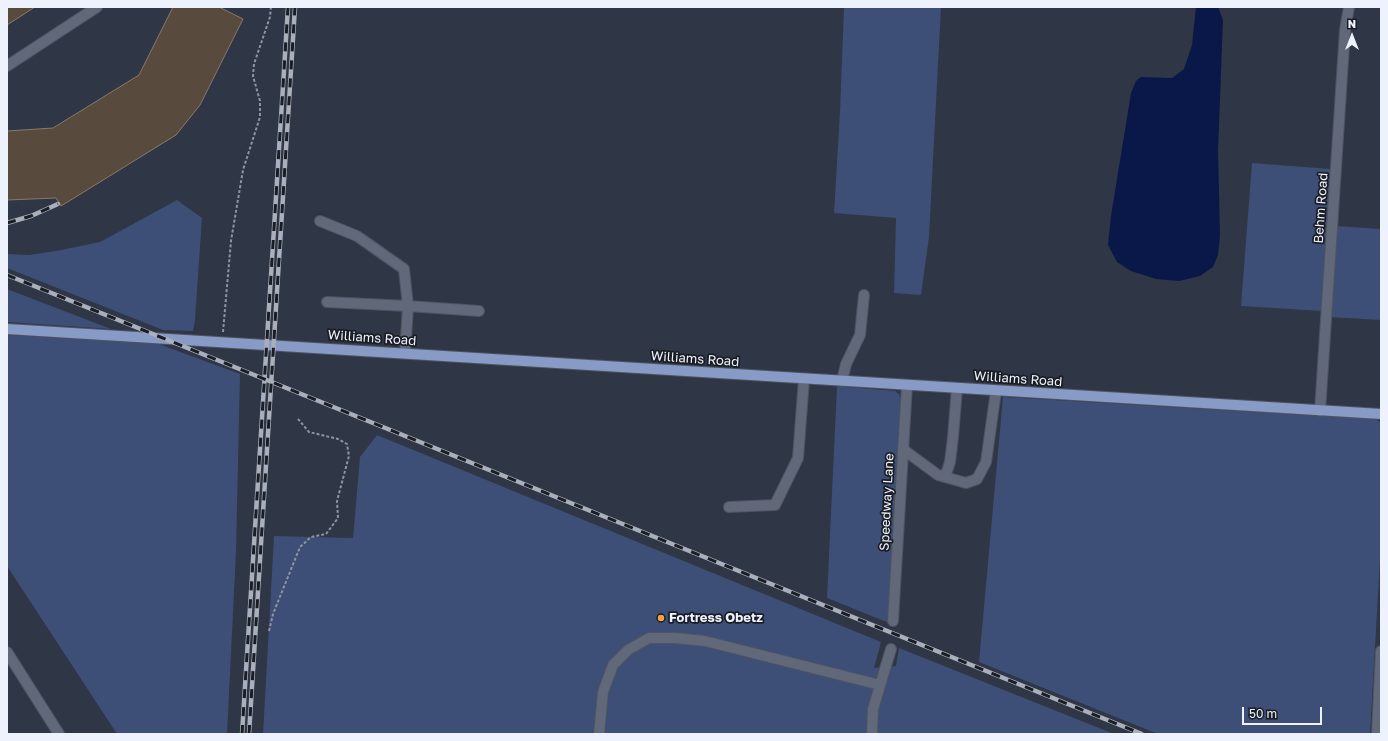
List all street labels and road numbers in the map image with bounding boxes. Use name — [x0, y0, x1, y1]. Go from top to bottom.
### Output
street label: Behm Road — [1311, 172, 1331, 244]
street label: Williams Road — [327, 327, 417, 349]
street label: Williams Road — [650, 348, 740, 370]
street label: Williams Road — [973, 368, 1063, 390]
street label: Speedway Lane — [877, 453, 897, 551]

